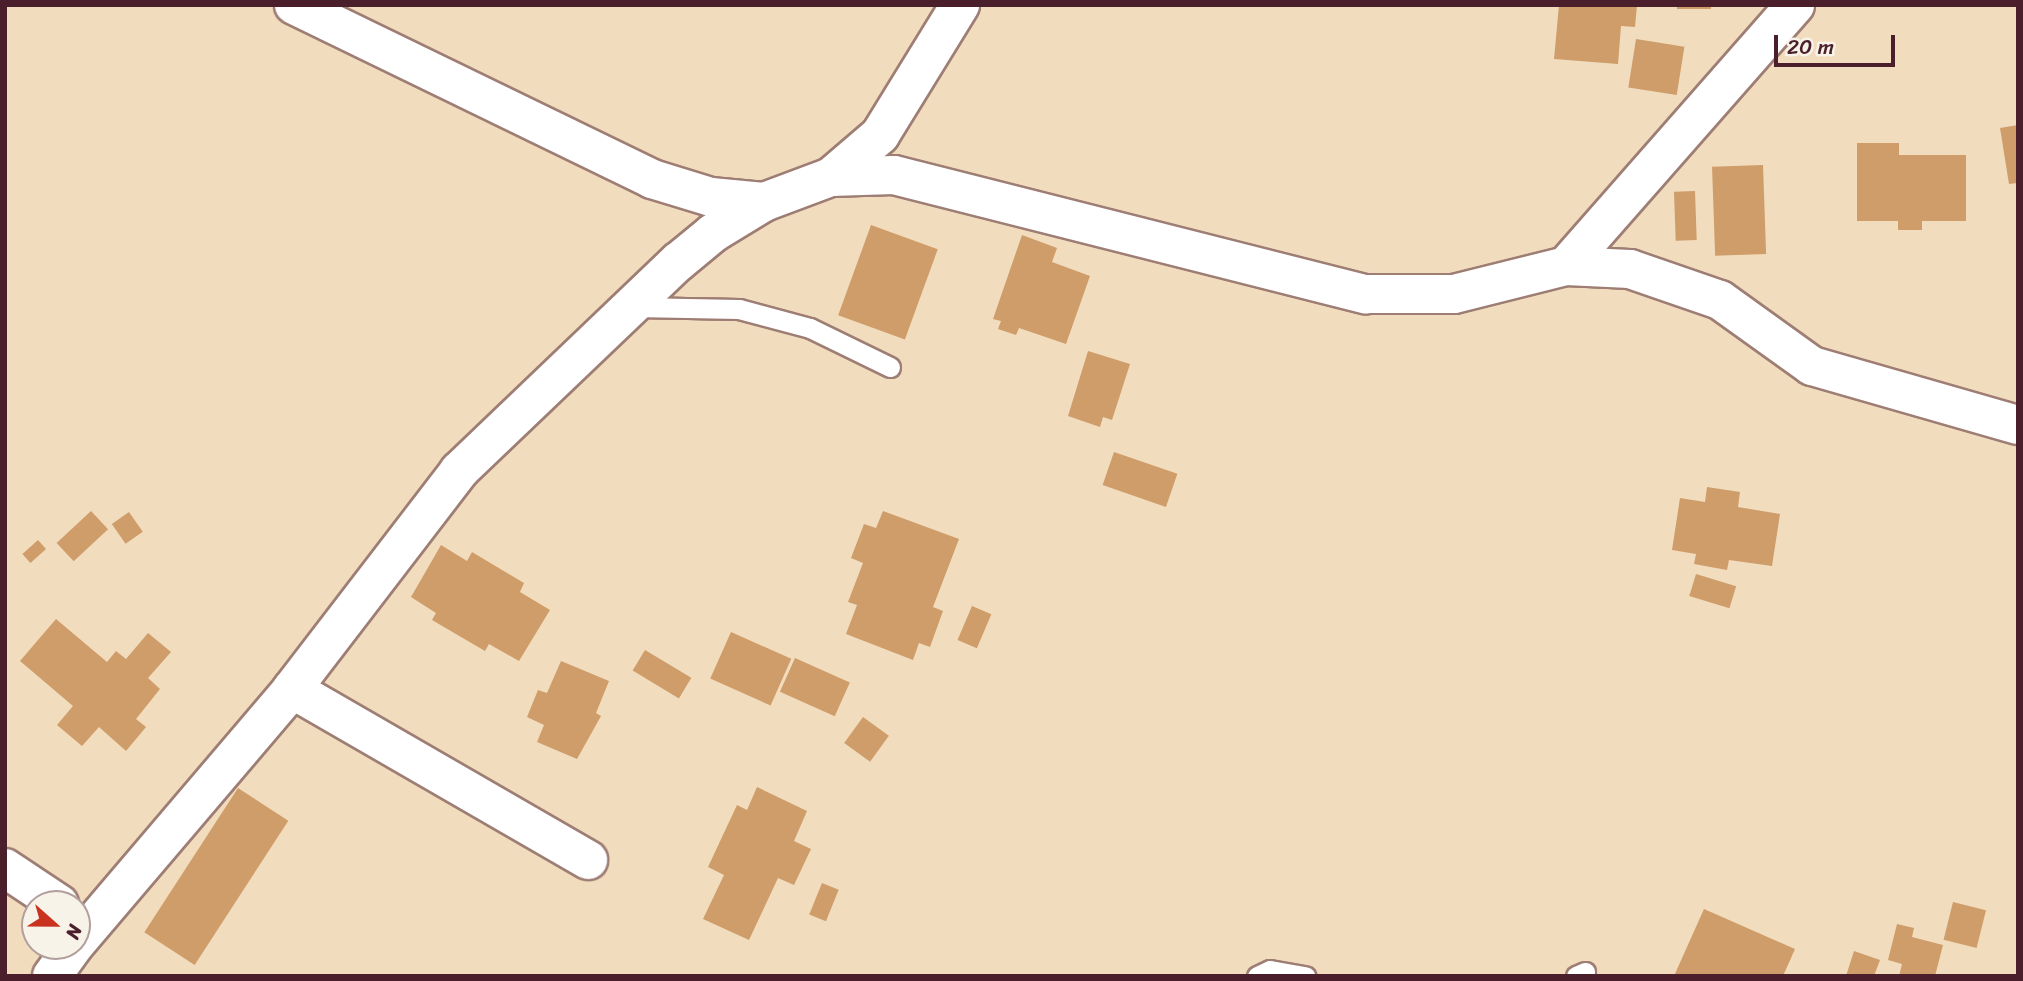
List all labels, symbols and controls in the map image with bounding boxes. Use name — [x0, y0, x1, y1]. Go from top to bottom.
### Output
scale bar — [1778, 21, 1899, 65]
text: 20 m — [1787, 28, 1834, 66]
north arrow — [21, 890, 91, 960]
text: N — [56, 920, 92, 944]

